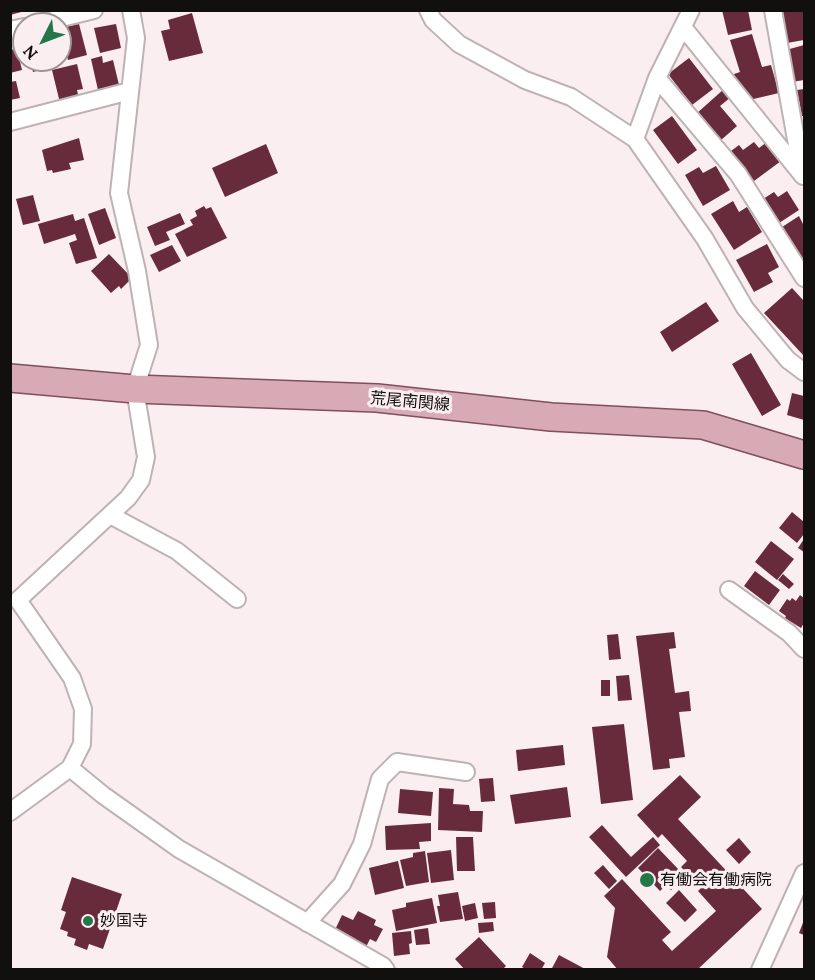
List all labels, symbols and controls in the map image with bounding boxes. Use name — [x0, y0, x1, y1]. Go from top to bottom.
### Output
north arrow — [12, 12, 72, 72]
text: N — [19, 41, 42, 64]
street label: 荒尾南関線 — [369, 389, 451, 415]
place label: 有働会有働病院 — [660, 870, 772, 890]
marker: 有働会有働病院 — [638, 871, 656, 889]
place label: 妙国寺 — [100, 911, 148, 931]
marker: 妙国寺 — [81, 914, 95, 928]

